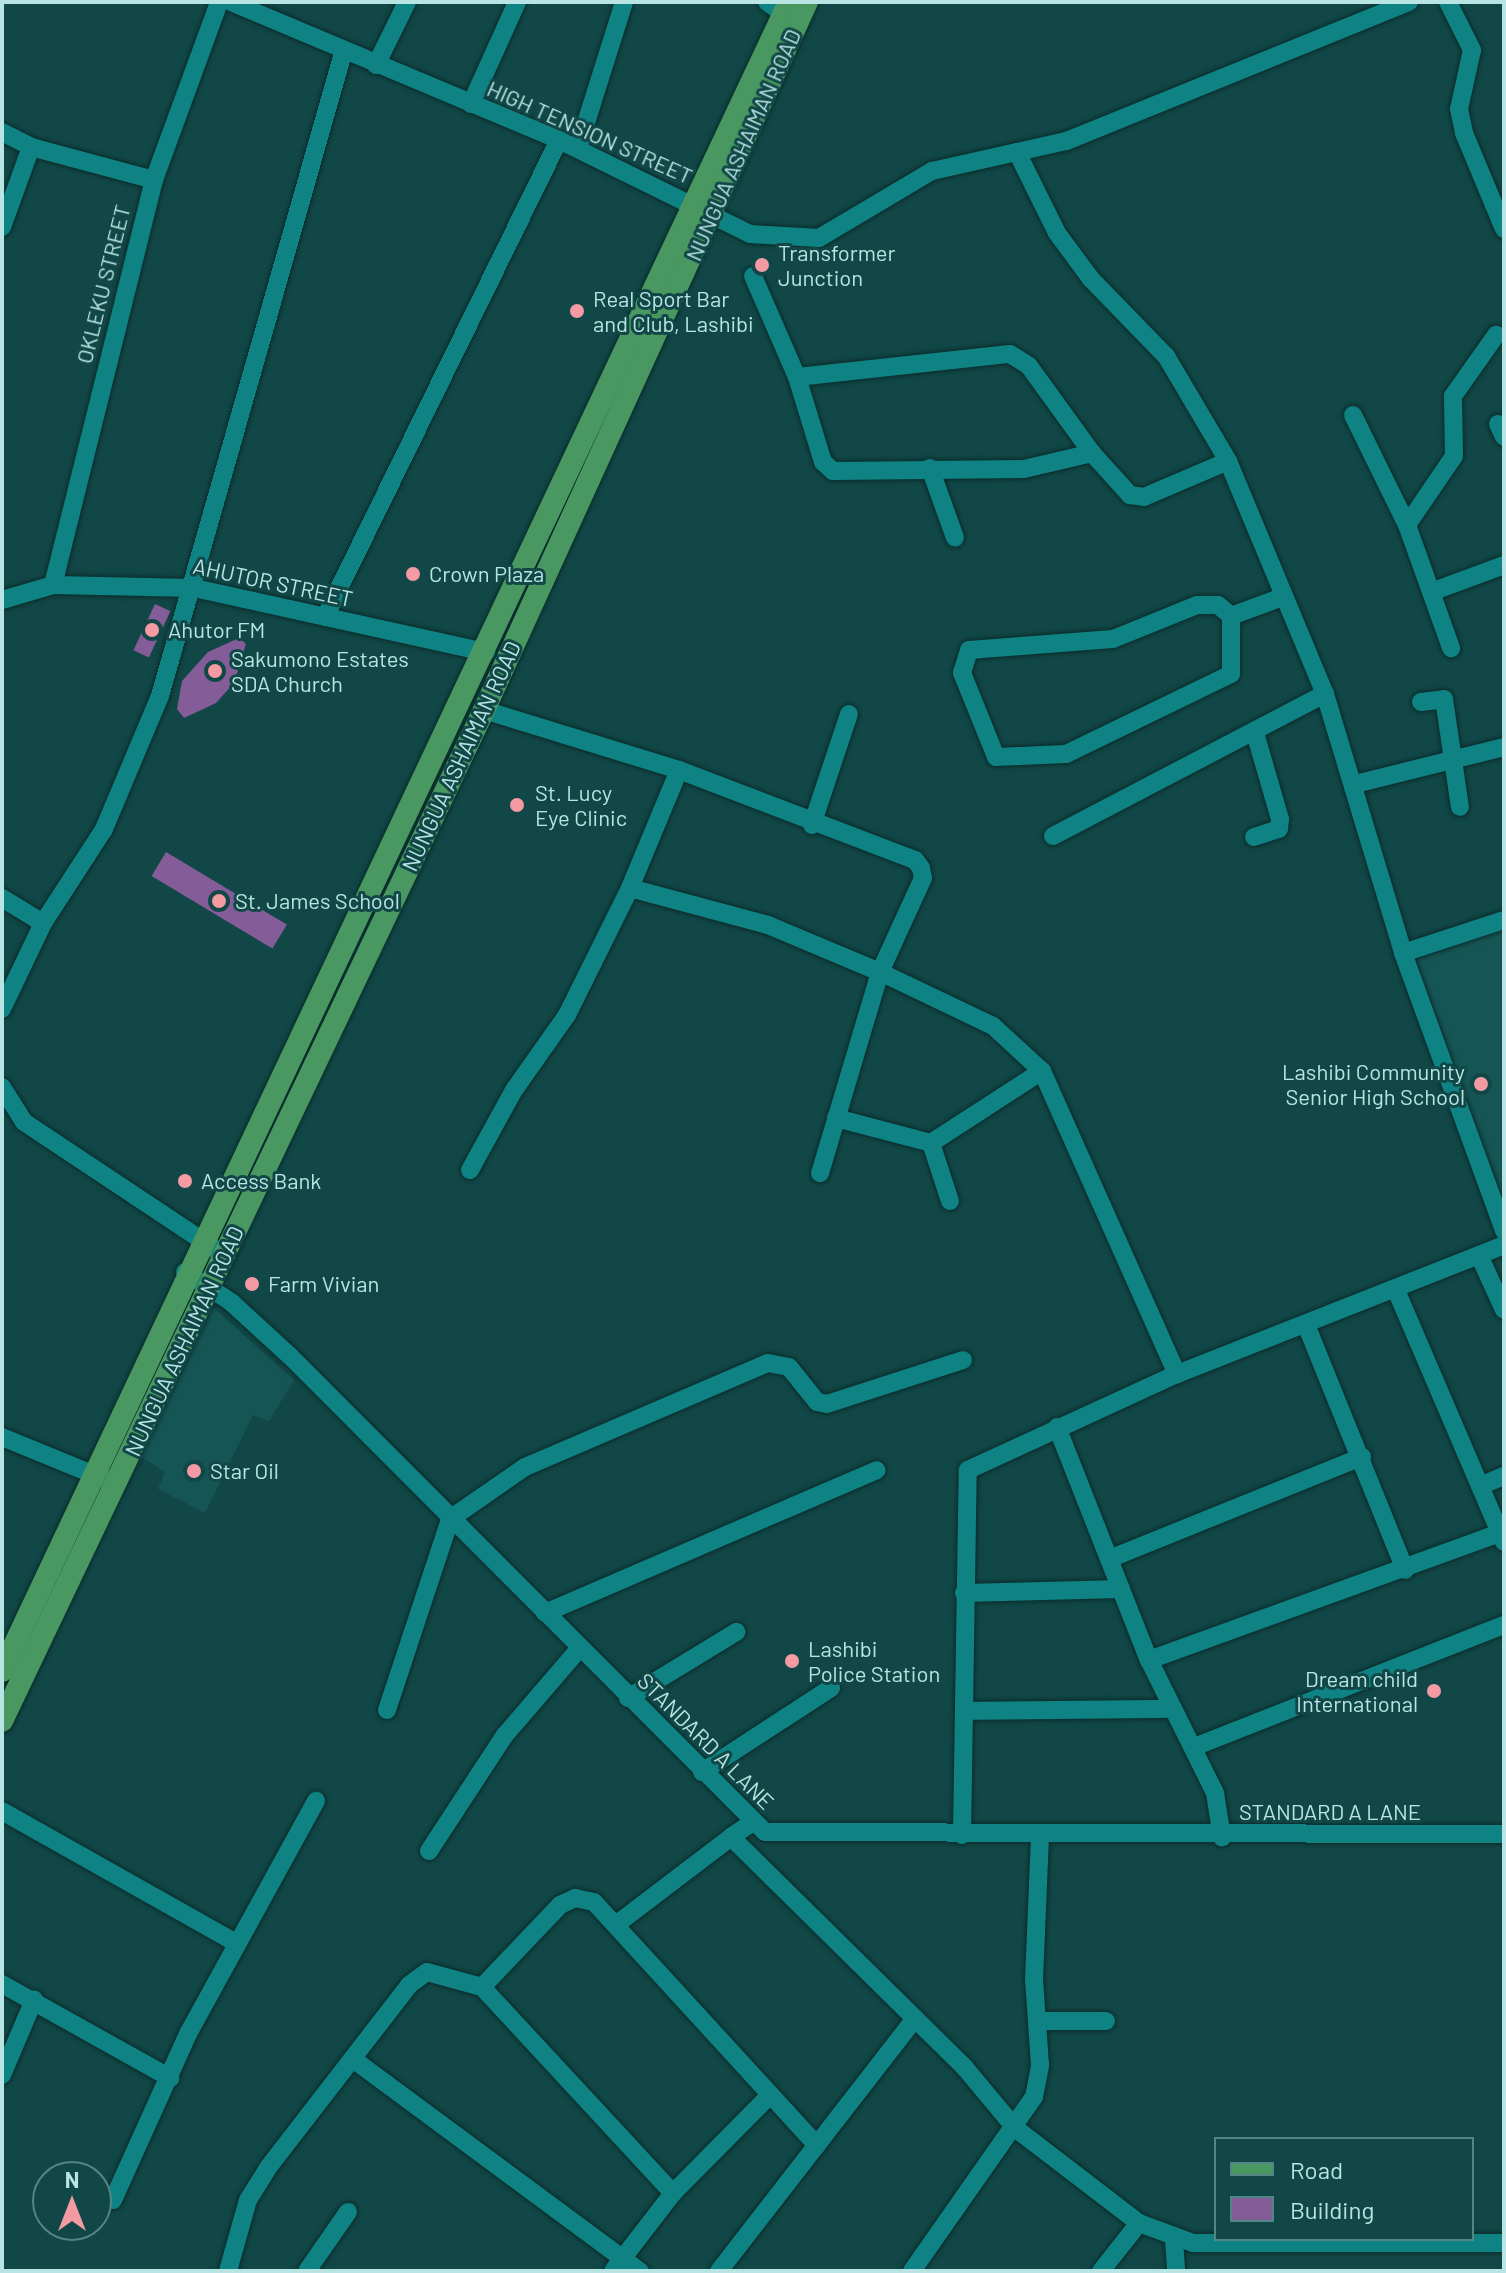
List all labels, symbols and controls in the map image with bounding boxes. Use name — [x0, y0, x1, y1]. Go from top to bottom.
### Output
street label: NUNGUA ASHAIMAN ROAD — [680, 25, 806, 265]
street label: HIGH TENSION STREET — [483, 75, 697, 189]
street label: OKLEKU STREET — [71, 202, 135, 366]
place label: Transformer Junction — [778, 239, 896, 290]
marker: Transformer Junction — [753, 256, 771, 274]
place label: Real Sport Bar and Club, Lashibi — [593, 285, 754, 336]
marker: Real Sport Bar and Club, Lashibi — [568, 302, 586, 320]
street label: AHUTOR STREET — [191, 552, 355, 612]
place label: Crown Plaza — [429, 561, 544, 587]
marker: Crown Plaza — [404, 565, 422, 583]
place label: Ahutor FM — [168, 617, 265, 643]
marker: Ahutor FM — [143, 621, 161, 639]
street label: NUNGUA ASHAIMAN ROAD — [396, 637, 526, 875]
place label: Sakumono Estates SDA Church — [231, 645, 409, 696]
marker: Sakumono Estates SDA Church — [206, 662, 224, 680]
place label: St. Lucy Eye Clinic — [535, 779, 627, 830]
marker: St. Lucy Eye Clinic — [506, 794, 528, 816]
place label: St. James School — [235, 888, 400, 914]
marker: St. James School — [210, 892, 228, 910]
place label: Lashibi Community Senior High School — [1282, 1058, 1465, 1110]
marker: Lashibi Community Senior High School — [1472, 1075, 1490, 1093]
place label: Access Bank — [201, 1168, 321, 1194]
marker: Access Bank — [176, 1172, 194, 1190]
street label: NUNGUA ASHAIMAN ROAD — [119, 1222, 249, 1460]
place label: Farm Vivian — [268, 1271, 379, 1297]
marker: Farm Vivian — [243, 1275, 261, 1293]
place label: Star Oil — [210, 1458, 279, 1484]
marker: Star Oil — [185, 1462, 203, 1480]
place label: Lashibi Police Station — [808, 1635, 940, 1686]
marker: Lashibi Police Station — [783, 1652, 801, 1670]
place label: Dream child International — [1296, 1665, 1418, 1716]
street label: STANDARD A LANE — [632, 1667, 780, 1815]
marker: Dream child International — [1425, 1682, 1443, 1700]
street label: STANDARD A LANE — [1239, 1799, 1421, 1825]
legend — [1214, 2137, 1474, 2241]
text: Road — [1290, 2155, 1343, 2184]
north arrow — [32, 2161, 112, 2241]
text: N — [65, 2166, 79, 2192]
text: Building — [1290, 2195, 1374, 2224]

